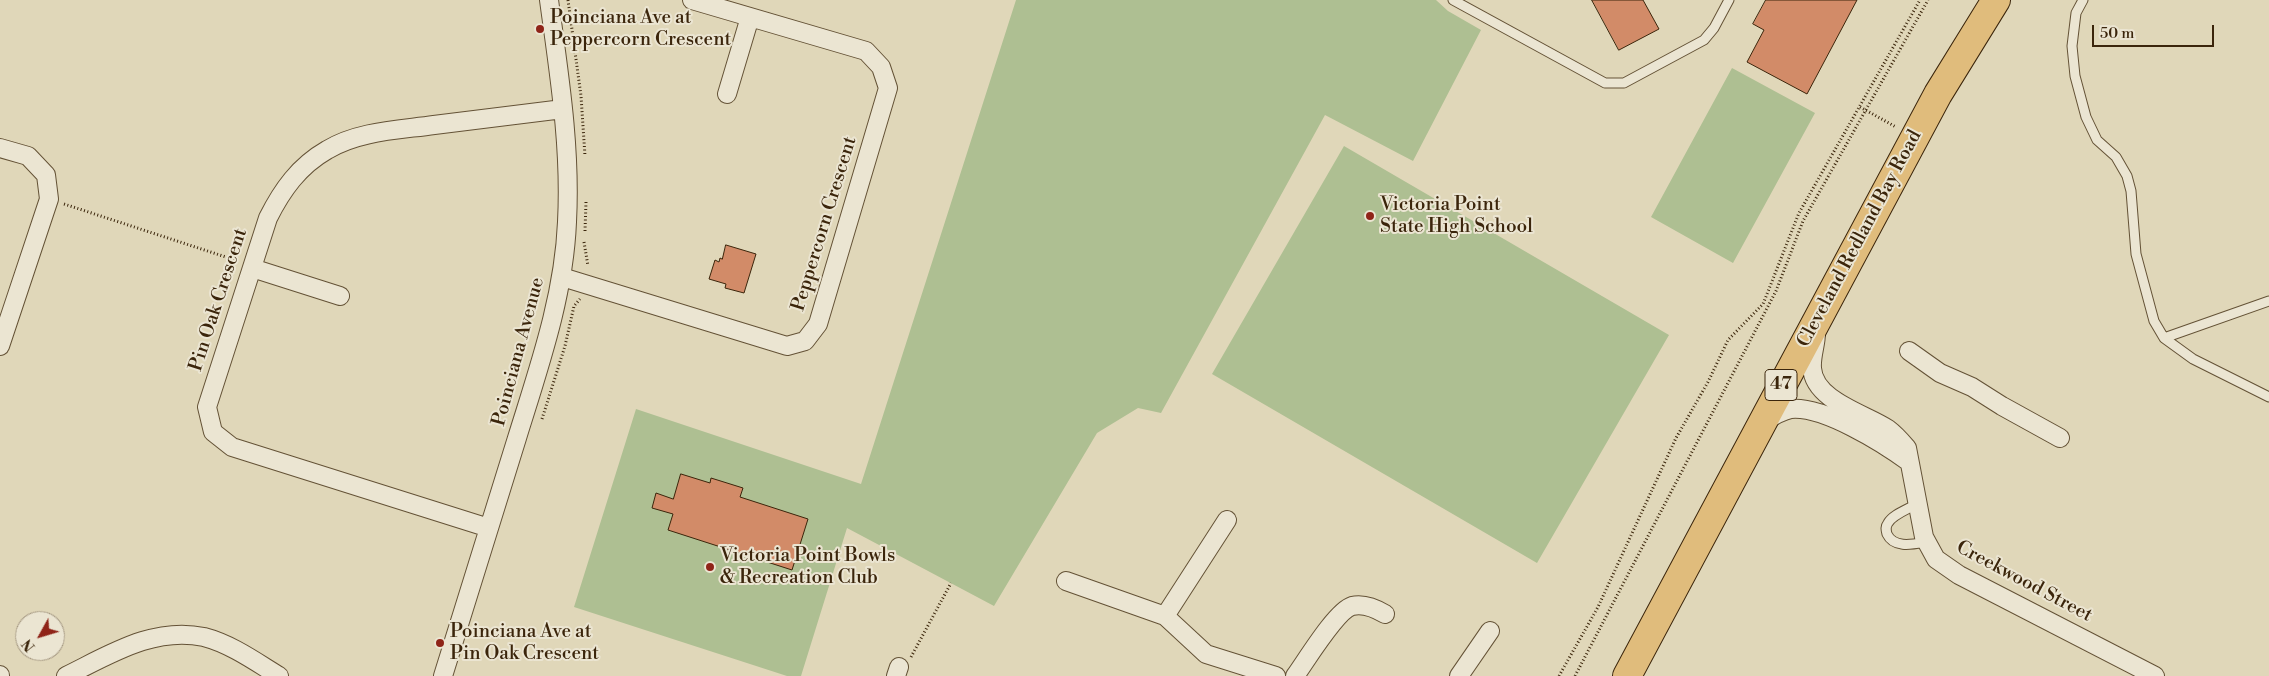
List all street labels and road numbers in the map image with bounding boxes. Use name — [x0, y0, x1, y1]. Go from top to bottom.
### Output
street label: Cleveland Redland Bay Road — [1793, 126, 1927, 352]
street label: Peppercorn Crescent — [788, 134, 862, 314]
street label: Pin Oak Crescent — [185, 226, 253, 374]
street label: Poinciana Avenue — [488, 275, 550, 429]
road number: 47 — [1765, 370, 1797, 400]
street label: Creekwood Street — [1952, 537, 2096, 627]

